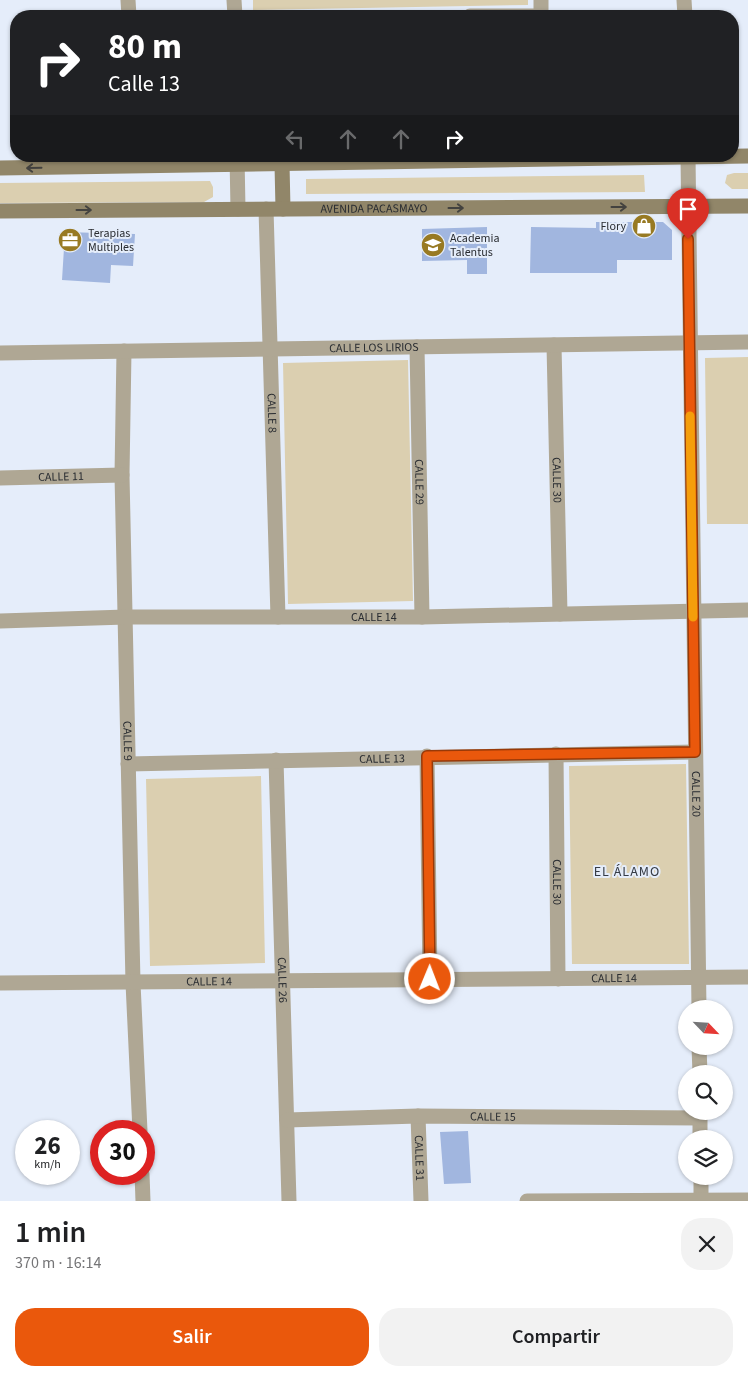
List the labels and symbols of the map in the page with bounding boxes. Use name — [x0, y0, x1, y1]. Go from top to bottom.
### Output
one-way arrow — [27, 163, 43, 173]
pin — [667, 188, 709, 239]
street label: AVENIDA PACASMAYO — [320, 200, 428, 218]
one-way arrow — [610, 202, 626, 212]
one-way arrow — [448, 203, 464, 213]
one-way arrow — [75, 206, 91, 215]
shop icon: Flory — [631, 213, 657, 239]
place label: Flory — [600, 218, 626, 235]
place label: Terapias Multiples — [88, 225, 134, 256]
office icon: Terapias Multiples — [57, 227, 83, 253]
place label: Academia Talentus — [450, 230, 499, 261]
school or university icon: Academia Talentus — [420, 232, 446, 258]
street label: CALLE LOS LIRIOS — [329, 339, 419, 357]
street label: CALLE 8 — [262, 393, 281, 433]
street label: CALLE 30 — [548, 457, 566, 503]
street label: CALLE 29 — [410, 459, 428, 505]
street label: CALLE 11 — [38, 468, 84, 486]
street label: CALLE 14 — [351, 609, 397, 626]
street label: CALLE 9 — [118, 721, 136, 761]
street label: CALLE 13 — [359, 750, 405, 768]
street label: CALLE 20 — [687, 771, 705, 817]
street label: CALLE 30 — [548, 859, 565, 905]
district label: EL ÁLAMO — [594, 862, 660, 882]
position arrow — [403, 952, 455, 1004]
street label: CALLE 26 — [273, 957, 291, 1003]
street label: CALLE 14 — [591, 970, 637, 987]
street label: CALLE 14 — [186, 973, 232, 991]
north arrow — [678, 1000, 732, 1055]
street label: CALLE 15 — [470, 1108, 516, 1126]
speed limit sign: 30 — [90, 1120, 155, 1185]
street label: CALLE 31 — [410, 1135, 428, 1181]

